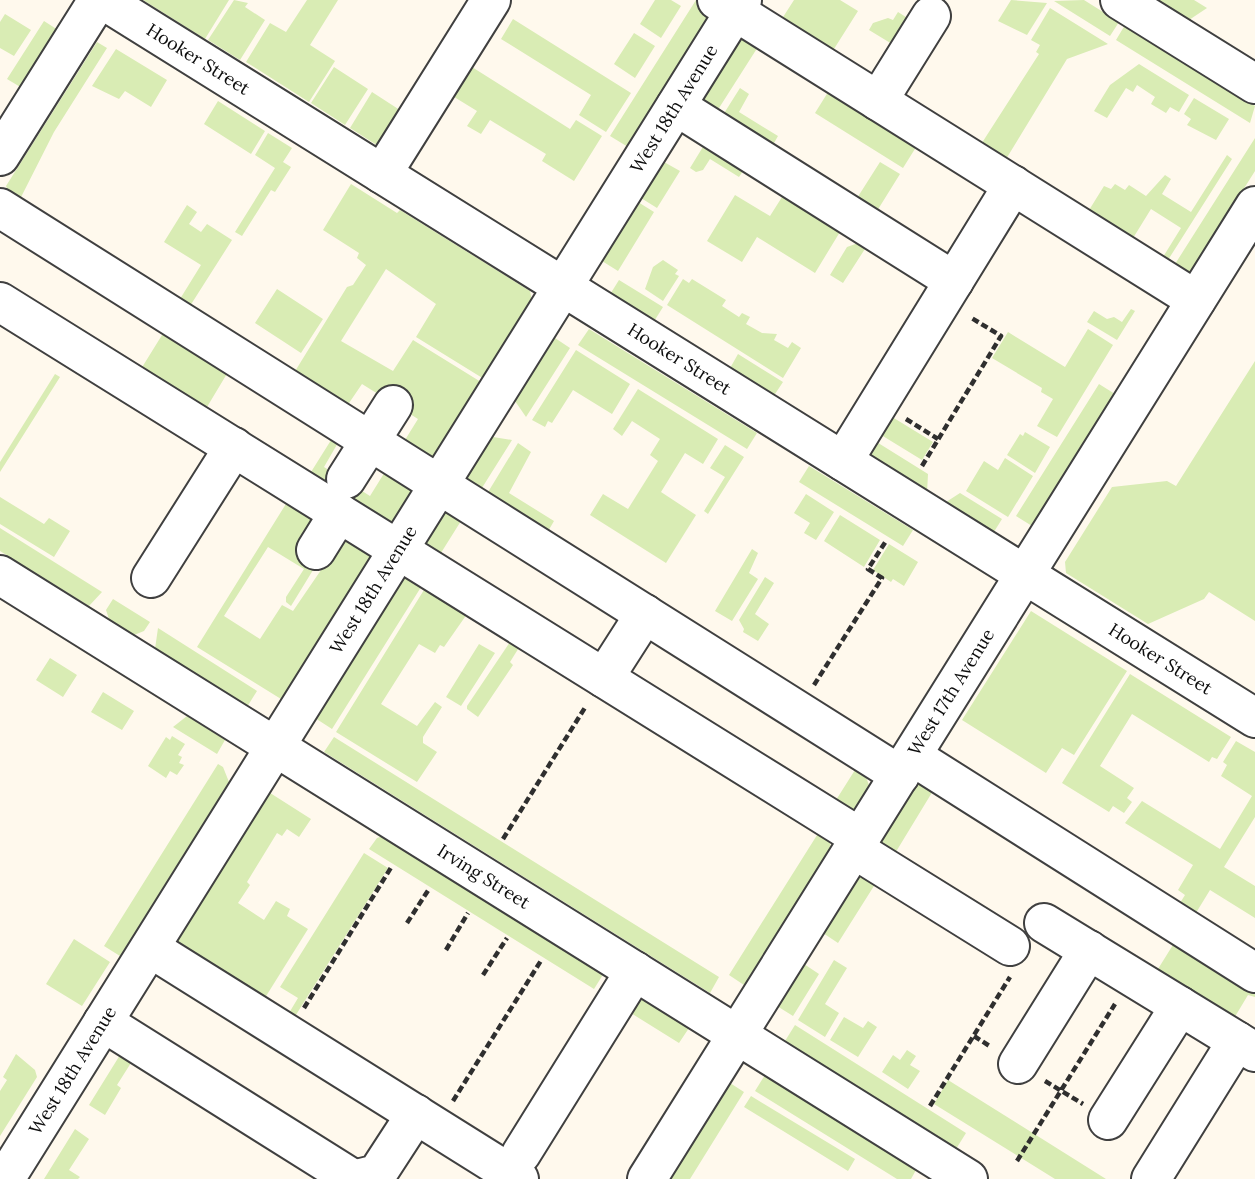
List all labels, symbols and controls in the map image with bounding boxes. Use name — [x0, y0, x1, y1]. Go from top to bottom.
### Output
street label: Hooker Street — [142, 18, 254, 100]
street label: West 18th Avenue — [625, 40, 722, 177]
street label: Hooker Street — [624, 318, 736, 400]
street label: West 18th Avenue — [324, 521, 422, 658]
street label: Hooker Street — [1105, 618, 1217, 700]
street label: West 17th Avenue — [902, 624, 999, 760]
street label: Irving Street — [433, 839, 534, 914]
street label: West 18th Avenue — [24, 1001, 121, 1139]

